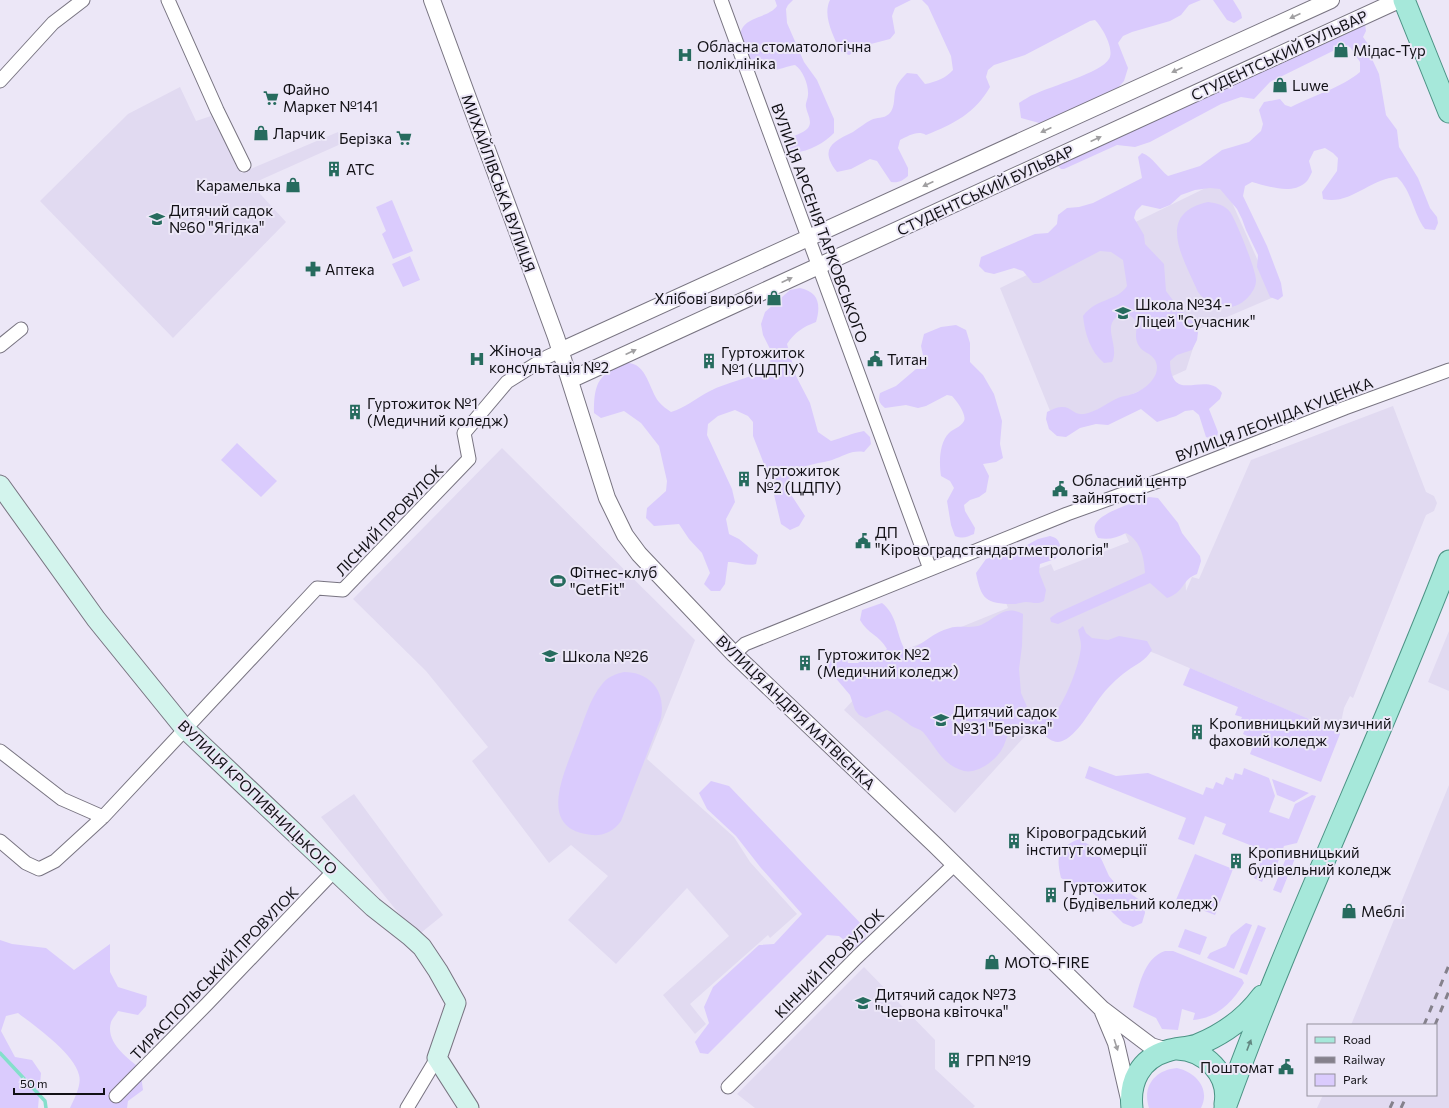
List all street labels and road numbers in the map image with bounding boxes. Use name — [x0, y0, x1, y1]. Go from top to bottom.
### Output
street label: СТУДЕНТСЬКИЙ БУЛЬВАР — [1188, 6, 1370, 104]
street label: МИХАЙЛІВСЬКА ВУЛИЦЯ — [458, 92, 540, 274]
street label: ВУЛИЦЯ АРСЕНІЯ ТАРКОВСЬКОГО — [768, 101, 872, 345]
street label: СТУДЕНТСЬКИЙ БУЛЬВАР — [894, 141, 1076, 239]
street label: ВУЛИЦЯ ЛЕОНІДА КУЦЕНКА — [1173, 373, 1375, 465]
street label: ЛІСНИЙ ПРОВУЛОК — [331, 461, 447, 579]
street label: ВУЛИЦЯ АНДРІЯ МАТВІЄНКА — [713, 631, 879, 793]
street label: ВУЛИЦЯ КРОПИВНИЦЬКОГО — [175, 716, 341, 878]
street label: ТИРАСПОЛЬСЬКИЙ ПРОВУЛОК — [126, 883, 302, 1063]
street label: КІННИЙ ПРОВУЛОК — [771, 905, 887, 1021]

